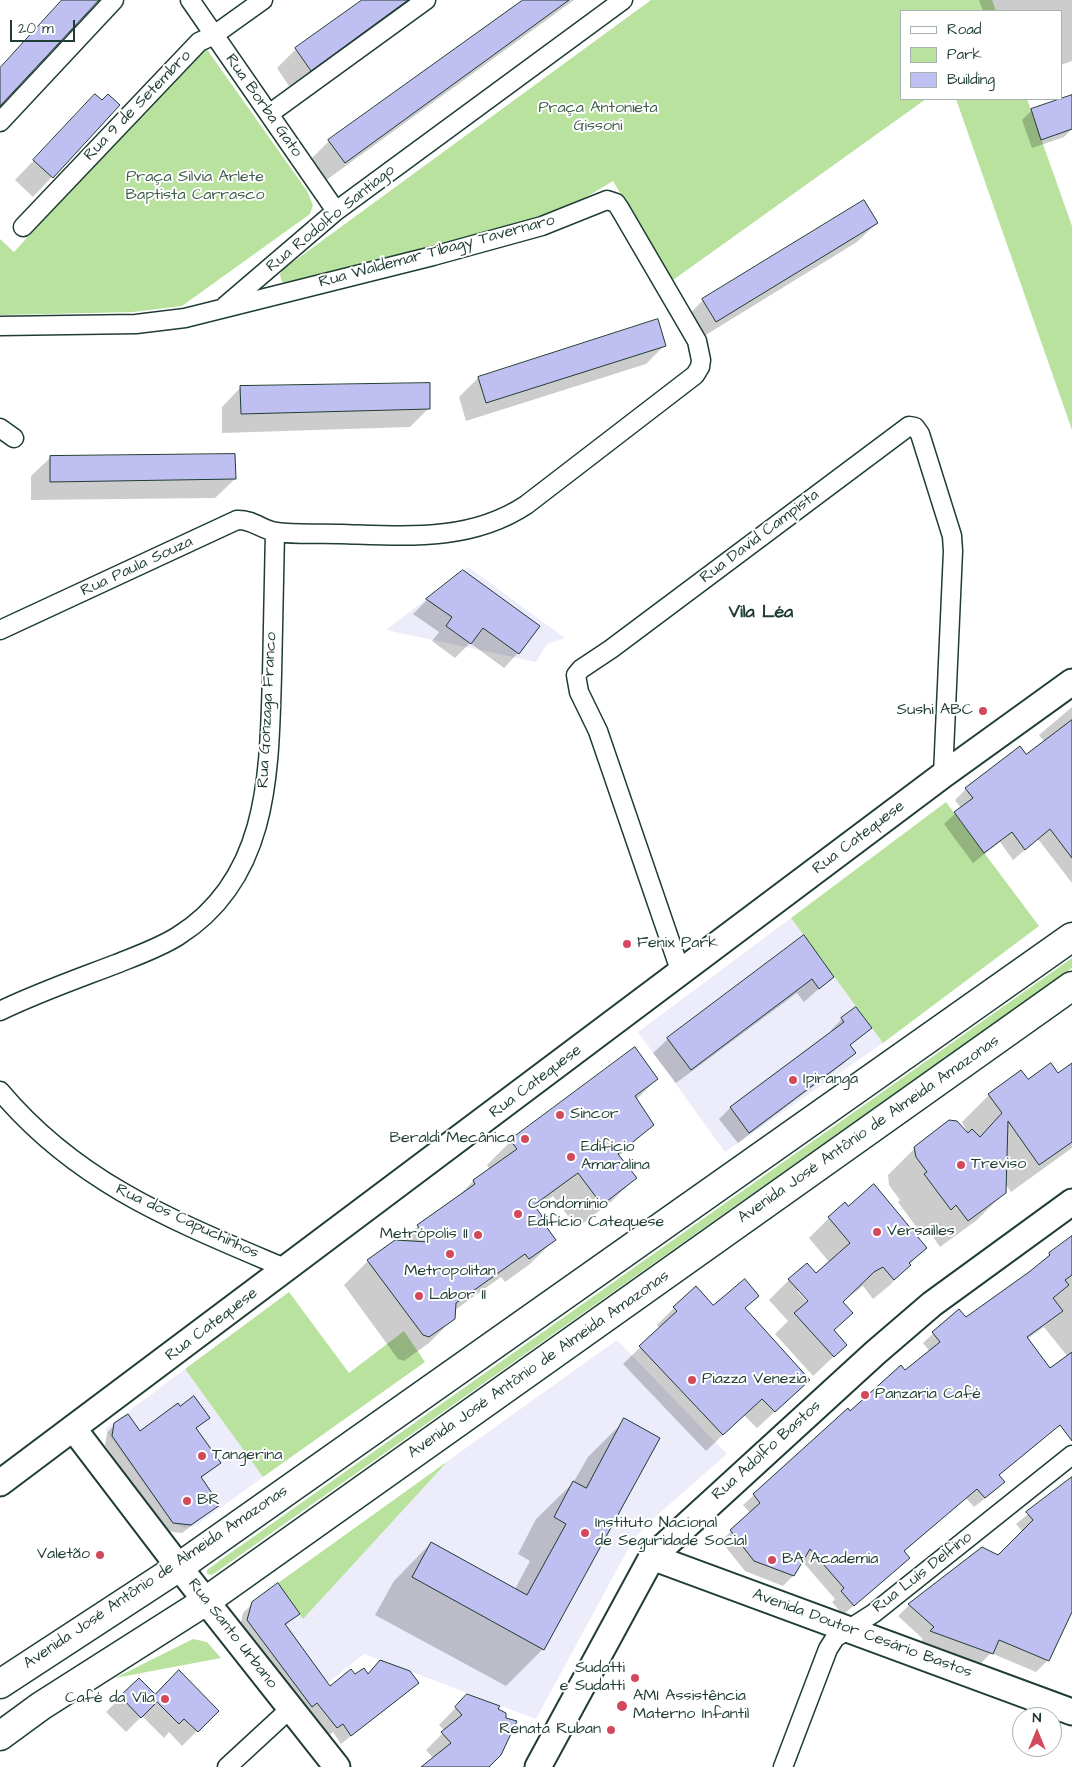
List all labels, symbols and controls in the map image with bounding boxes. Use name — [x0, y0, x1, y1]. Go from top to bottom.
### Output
scale bar — [12, 10, 78, 42]
legend — [900, 10, 1062, 100]
text: 20 m — [18, 18, 54, 39]
text: Road — [947, 19, 981, 40]
text: Park — [947, 44, 982, 65]
street label: Rua 9 de Setembro — [80, 47, 196, 165]
street label: Rua Borba Gato — [220, 51, 306, 161]
text: Building — [947, 69, 995, 90]
park label: Praça Antonieta Gissoni — [538, 99, 658, 137]
street label: Rua Rodolfo Santiago — [263, 161, 399, 277]
park label: Praça Silvia Arlete Baptista Carrasco — [126, 168, 264, 206]
street label: Rua Waldemar Tibagy Tavernaro — [317, 211, 557, 293]
street label: Rua David Campista — [697, 486, 823, 588]
street label: Rua Paula Souza — [78, 533, 196, 601]
district label: Vila Léa — [729, 602, 793, 624]
street label: Rua Gonzaga Franco — [254, 632, 282, 788]
place label: Sushi ABC — [897, 701, 973, 721]
marker: Sushi ABC — [977, 705, 989, 717]
street label: Rua Catequese — [809, 797, 909, 879]
place label: Fenix Park — [637, 934, 718, 954]
marker: Fenix Park — [621, 938, 633, 950]
street label: Avenida José Antônio de Almeida Amazonas — [735, 1032, 1003, 1228]
street label: Rua Catequese — [486, 1041, 586, 1123]
place label: Ipiranga — [803, 1070, 858, 1090]
marker: Ipiranga — [787, 1074, 799, 1086]
place label: Sincor — [570, 1105, 619, 1125]
marker: Sincor — [554, 1109, 566, 1121]
place label: Beraldi Mecânica — [390, 1129, 515, 1149]
marker: Beraldi Mecânica — [519, 1133, 531, 1145]
place label: Edifício Amaralina — [581, 1138, 650, 1176]
marker: Edifício Amaralina — [565, 1151, 577, 1163]
place label: Treviso — [971, 1155, 1026, 1175]
marker: Treviso — [955, 1159, 967, 1171]
street label: Rua dos Capuchinhos — [112, 1180, 262, 1264]
place label: Condomínio Edifício Catequese — [528, 1195, 664, 1233]
marker: Condomínio Edifício Catequese — [512, 1208, 524, 1220]
place label: Versailles — [887, 1222, 955, 1242]
place label: Metrópolis II — [380, 1225, 468, 1245]
marker: Versailles — [871, 1226, 883, 1238]
marker: Metrópolis II — [472, 1229, 484, 1241]
marker: Metropolitan — [444, 1248, 456, 1260]
place label: Metropolitan — [404, 1262, 496, 1282]
street label: Avenida José Antônio de Almeida Amazonas — [405, 1267, 673, 1463]
street label: Rua Catequese — [162, 1284, 262, 1366]
place label: Labor II — [429, 1286, 486, 1306]
marker: Labor II — [413, 1290, 425, 1302]
place label: Piazza Venezia — [702, 1370, 807, 1390]
marker: Piazza Venezia — [686, 1374, 698, 1386]
place label: Panzaria Café — [875, 1385, 981, 1405]
marker: Panzaria Café — [859, 1389, 871, 1401]
street label: Rua Adolfo Bastos — [709, 1397, 825, 1505]
place label: Tangerina — [212, 1446, 282, 1466]
marker: Tangerina — [196, 1450, 208, 1462]
street label: Avenida José Antônio de Almeida Amazonas — [20, 1482, 292, 1674]
place label: BR — [197, 1491, 220, 1511]
marker: BR — [181, 1495, 193, 1507]
place label: Instituto Nacional de Seguridade Social — [595, 1514, 747, 1552]
marker: Instituto Nacional de Seguridade Social — [579, 1527, 591, 1539]
street label: Rua Luís Delfino — [870, 1528, 976, 1618]
place label: Valetão — [37, 1545, 90, 1565]
marker: Valetão — [94, 1549, 106, 1561]
place label: BA Academia — [782, 1550, 878, 1570]
marker: BA Academia — [766, 1554, 778, 1566]
street label: Rua Santo Urbano — [183, 1575, 281, 1693]
street label: Avenida Doutor Cesário Bastos — [750, 1585, 974, 1683]
place label: Sudatti e Sudatti — [560, 1659, 625, 1697]
marker: Sudatti e Sudatti — [629, 1672, 641, 1684]
place label: AMI Assistência Materno Infantil — [633, 1687, 749, 1725]
place label: Café da Vila — [65, 1689, 155, 1709]
marker: Café da Vila — [159, 1693, 171, 1705]
marker: AMI Assistência Materno Infantil — [615, 1699, 629, 1713]
north arrow — [1012, 1707, 1062, 1757]
text: N — [1033, 1708, 1041, 1728]
place label: Renata Ruban — [499, 1720, 601, 1740]
marker: Renata Ruban — [605, 1724, 617, 1736]

